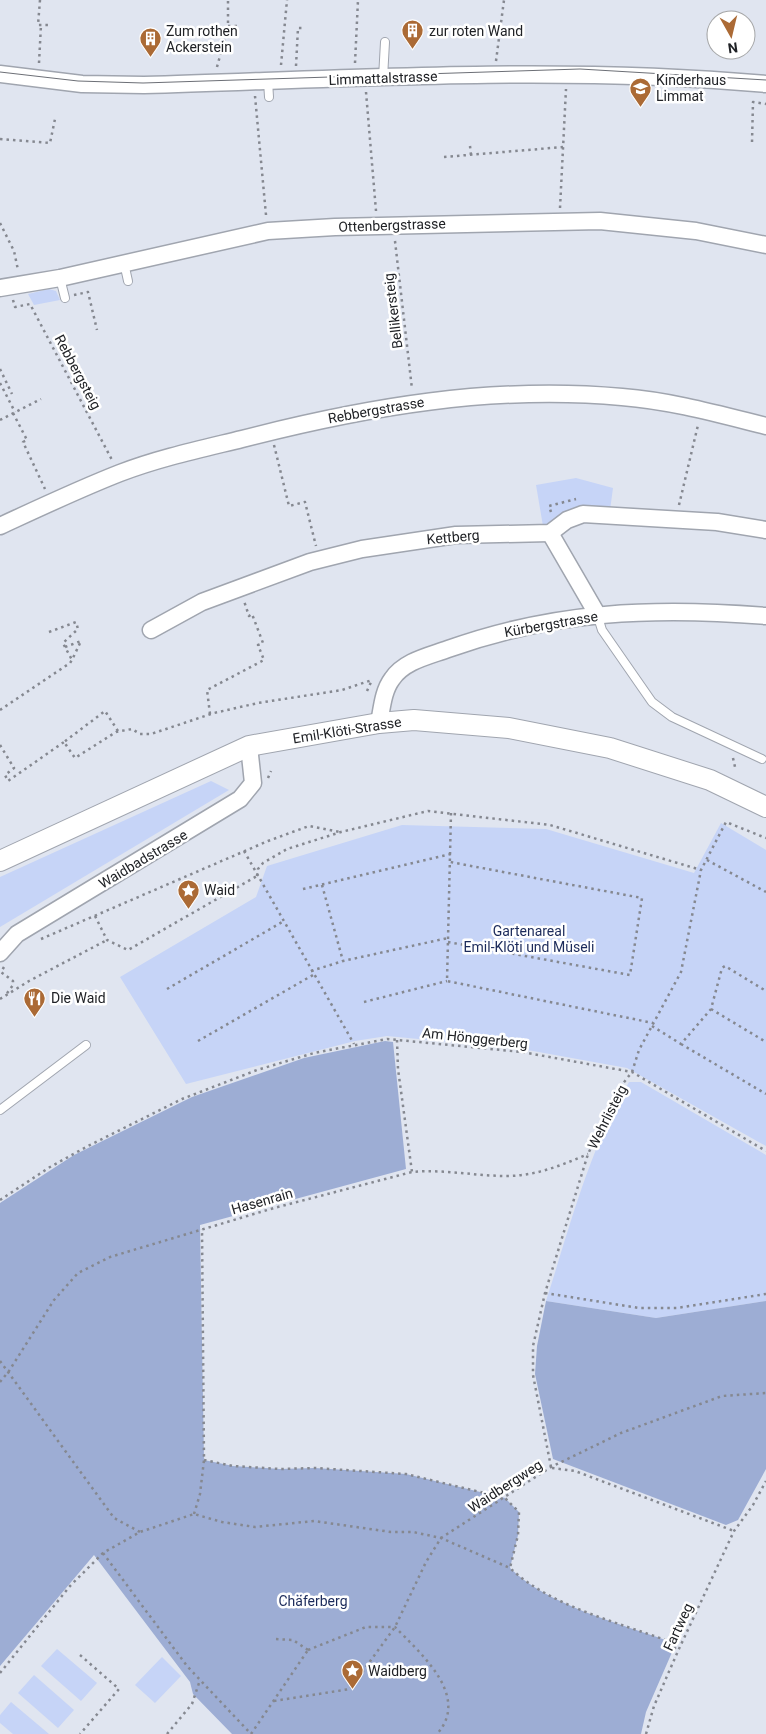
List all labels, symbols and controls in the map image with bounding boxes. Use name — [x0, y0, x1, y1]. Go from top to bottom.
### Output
north arrow — [706, 10, 756, 60]
building icon: zur roten Wand — [401, 19, 425, 50]
place label: Zum rothen Ackerstein — [166, 23, 238, 55]
place label: zur roten Wand — [429, 23, 523, 39]
building icon: Zum rothen Ackerstein — [138, 27, 162, 58]
text: N — [727, 39, 739, 56]
street label: Limmattalstrasse — [328, 68, 438, 88]
place label: Kinderhaus Limmat — [656, 72, 726, 104]
school or university icon: Kinderhaus Limmat — [628, 76, 652, 107]
street label: Ottenbergstrasse — [338, 215, 446, 235]
street label: Bellikersteig — [380, 272, 406, 350]
street label: Rebbergsteig — [52, 332, 104, 412]
street label: Rebbergstrasse — [327, 394, 425, 426]
street label: Kettberg — [426, 527, 480, 547]
street label: Kürbergstrasse — [503, 608, 599, 640]
street label: Emil-Klöti-Strasse — [292, 714, 402, 746]
street label: Waidbadstrasse — [96, 826, 190, 892]
place icon: Waid — [176, 878, 200, 909]
place label: Waid — [204, 882, 235, 898]
park label: Gartenareal Emil-Klöti und Müseli — [464, 923, 594, 955]
restaurant icon: Die Waid — [23, 986, 47, 1017]
place label: Die Waid — [51, 990, 106, 1006]
street label: Am Hönggerberg — [421, 1024, 529, 1052]
street label: Wehrlisteig — [584, 1082, 630, 1152]
street label: Hasenrain — [229, 1185, 295, 1217]
street label: Waidbergweg — [465, 1456, 545, 1516]
park label: Chäferberg — [278, 1593, 348, 1609]
street label: Fartweg — [660, 1601, 696, 1653]
place icon: Waidberg — [340, 1659, 364, 1690]
place label: Waidberg — [368, 1663, 427, 1679]

